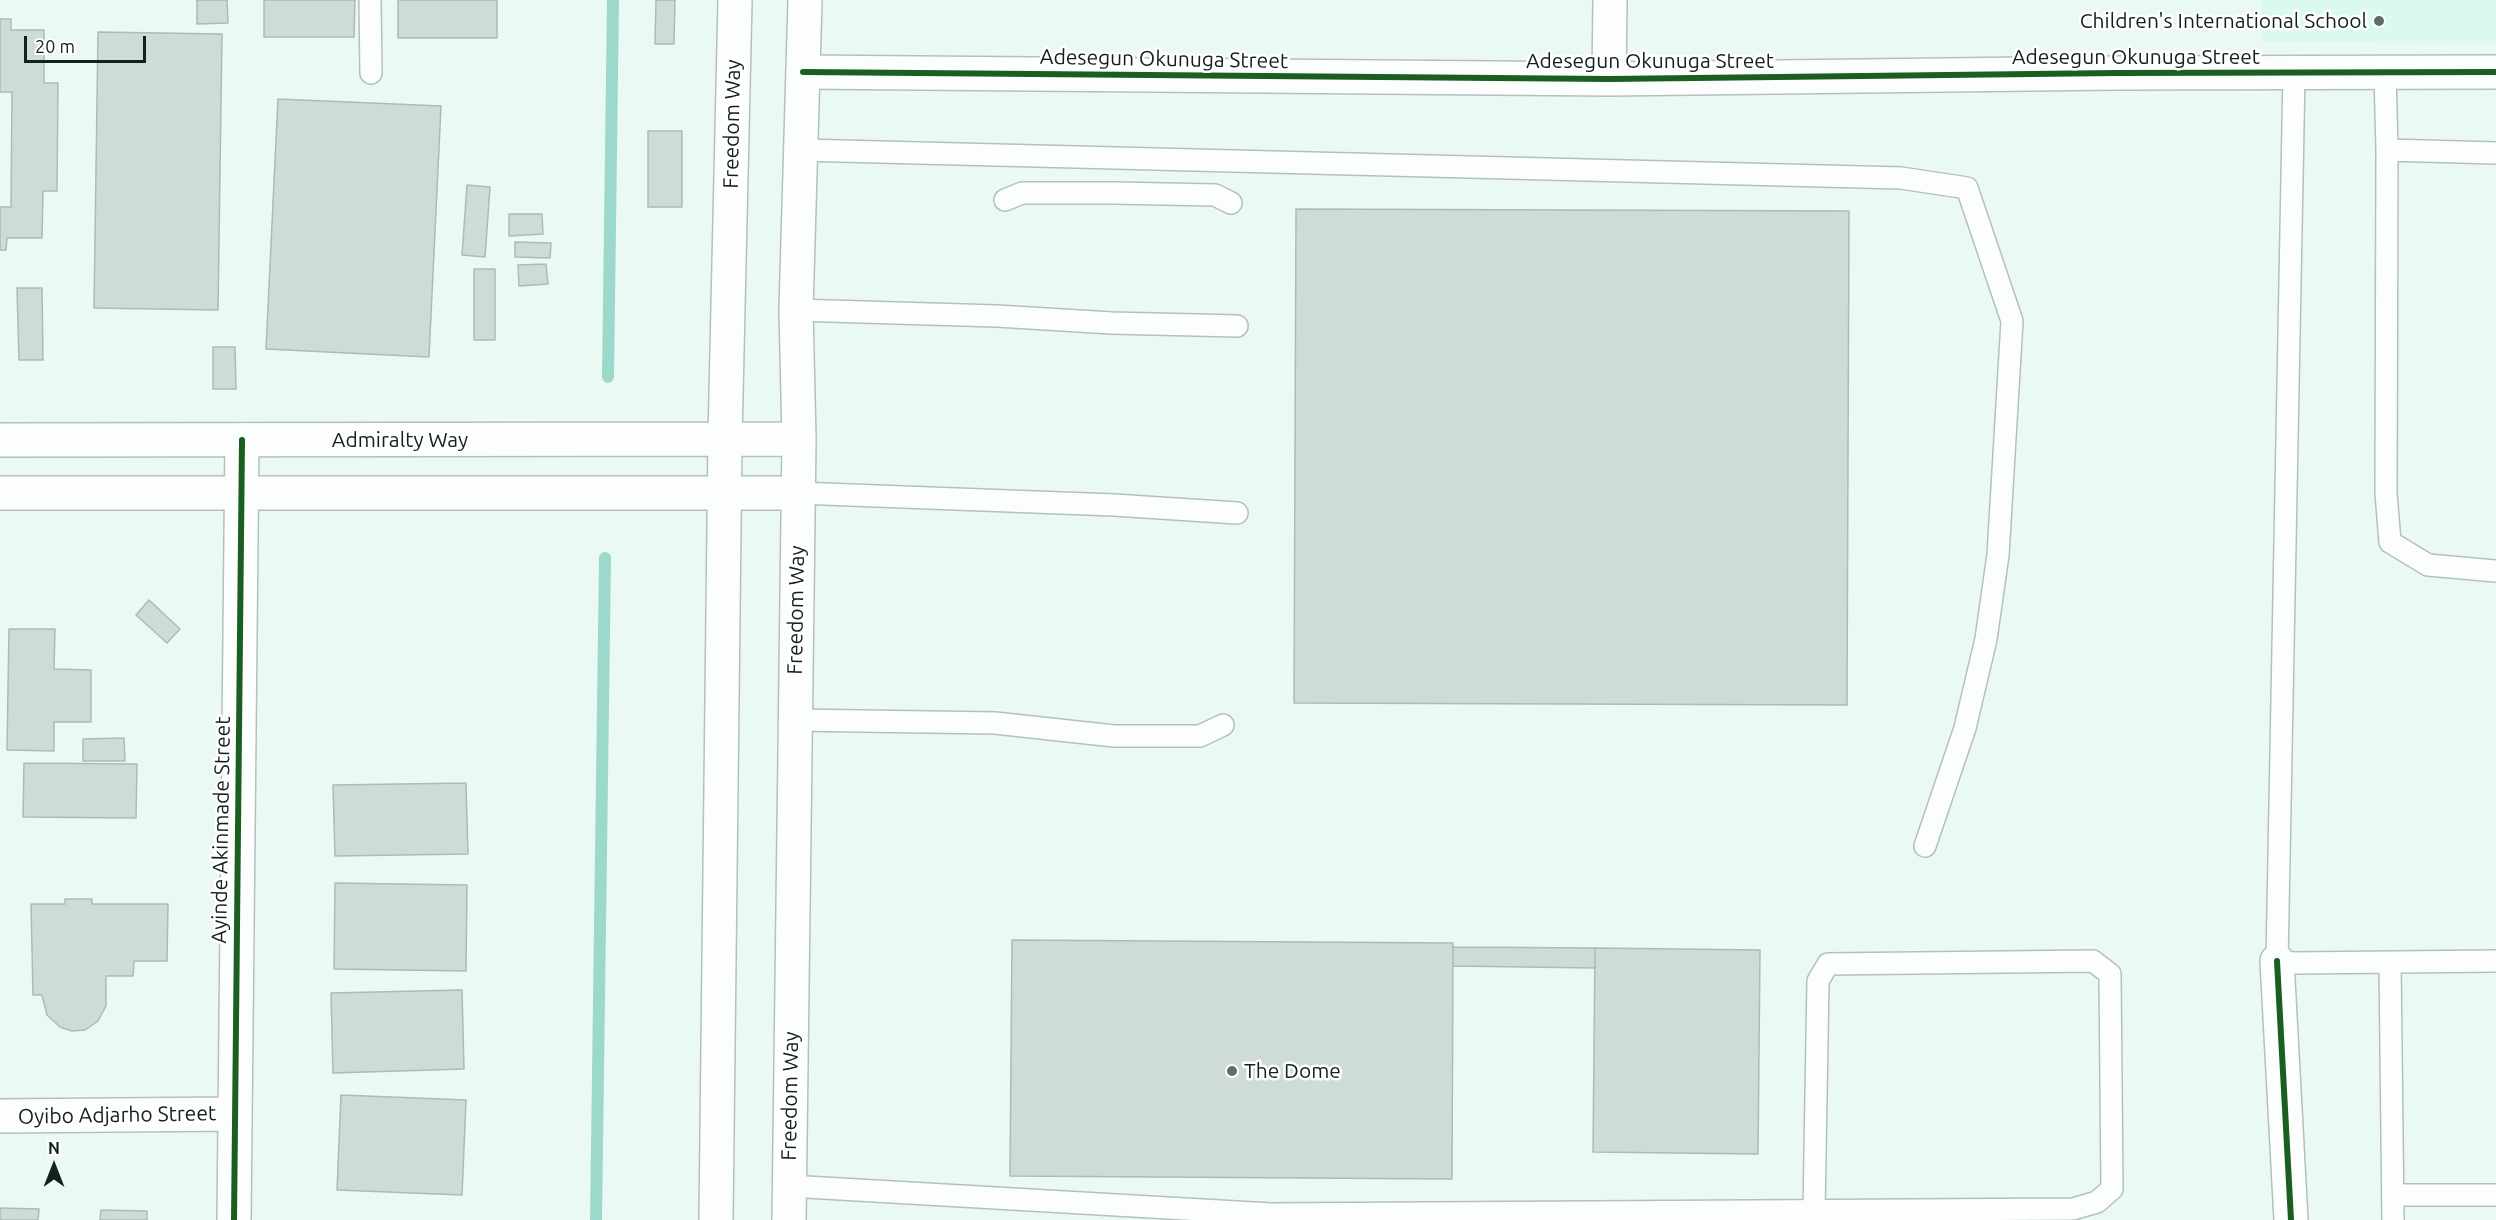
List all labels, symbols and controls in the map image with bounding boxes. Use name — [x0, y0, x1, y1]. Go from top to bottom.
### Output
place label: Children's International School — [2080, 8, 2367, 34]
marker: Children's International School — [2372, 14, 2386, 28]
scale bar — [27, 24, 148, 62]
text: 20 m — [35, 36, 75, 56]
street label: Adesegun Okunuga Street — [1040, 44, 1288, 74]
street label: Adesegun Okunuga Street — [2012, 44, 2260, 70]
street label: Adesegun Okunuga Street — [1526, 48, 1774, 74]
street label: Freedom Way — [718, 59, 746, 189]
street label: Admiralty Way — [332, 427, 468, 453]
street label: Freedom Way — [782, 545, 810, 675]
street label: Ayinde Akinmade Street — [206, 716, 236, 944]
street label: Freedom Way — [776, 1031, 804, 1161]
place label: The Dome — [1244, 1058, 1341, 1084]
marker: The Dome — [1225, 1064, 1239, 1078]
street label: Oyibo Adjarho Street — [18, 1101, 216, 1129]
north arrow — [24, 1136, 84, 1196]
text: N — [48, 1139, 60, 1157]

